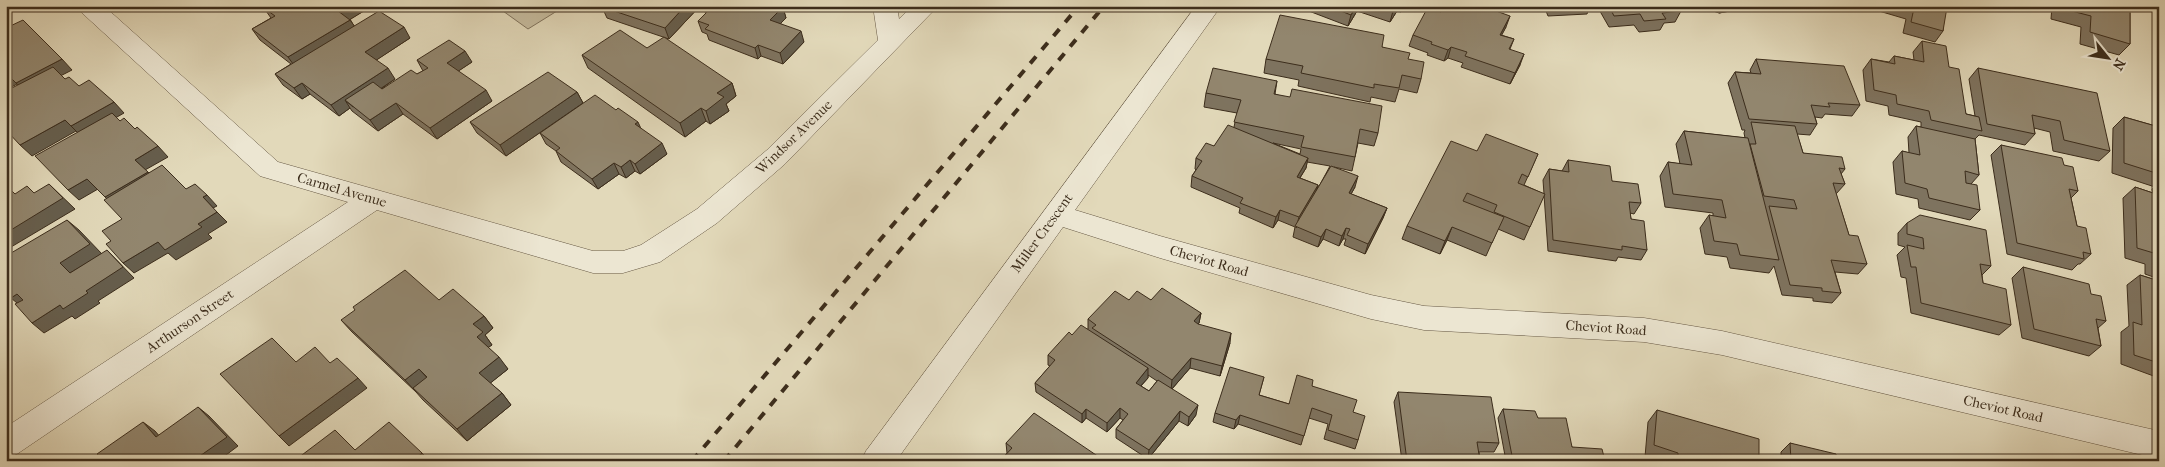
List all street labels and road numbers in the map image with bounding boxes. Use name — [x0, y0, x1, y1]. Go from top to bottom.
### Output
street label: Windsor Avenue — [751, 96, 836, 178]
street label: Carmel Avenue — [295, 169, 389, 211]
street label: Miller Crescent — [1008, 190, 1076, 276]
street label: Cheviot Road — [1168, 242, 1251, 280]
street label: Arthurson Street — [142, 285, 237, 357]
street label: Cheviot Road — [1565, 317, 1647, 339]
street label: Cheviot Road — [1961, 392, 2045, 427]

